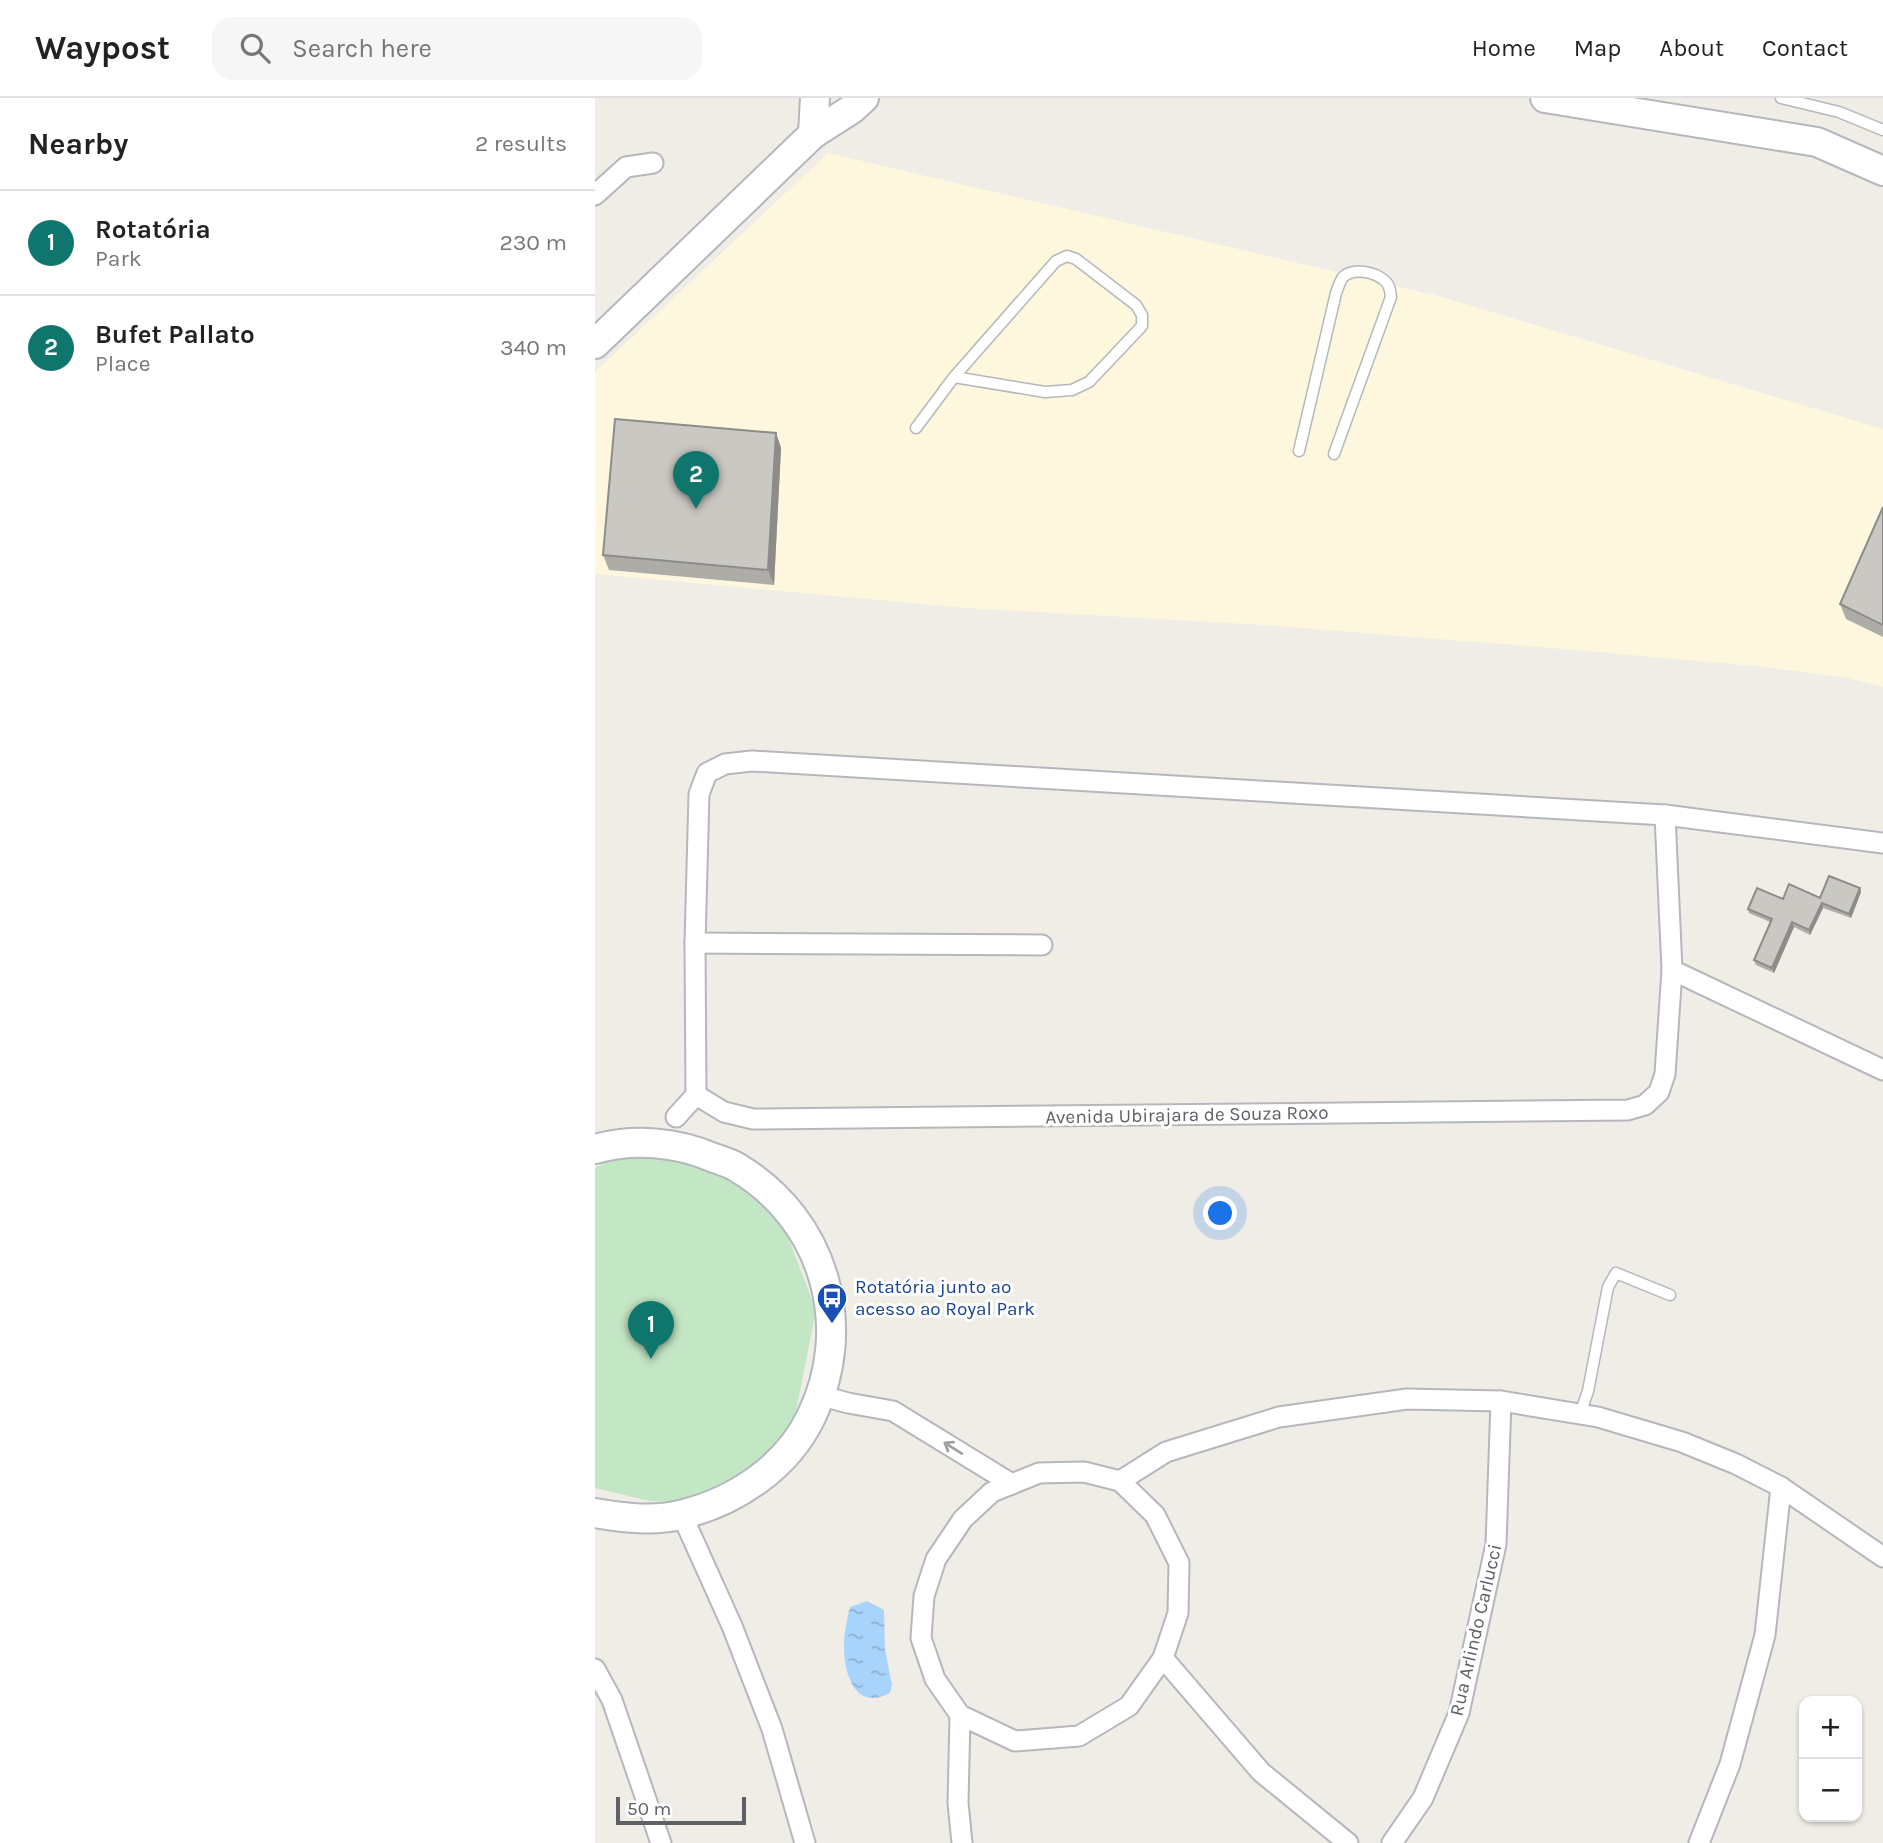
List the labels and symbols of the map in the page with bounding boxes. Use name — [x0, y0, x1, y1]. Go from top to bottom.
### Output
pin: 2 — [673, 451, 719, 509]
street label: Avenida Ubirajara de Souza Roxo — [1045, 1102, 1329, 1128]
your location — [1203, 1196, 1237, 1230]
place label: Rotatória junto ao acesso ao Royal Park — [855, 1276, 1035, 1320]
bus stop icon: Rotatória junto ao acesso ao Royal Park — [815, 1281, 849, 1325]
pin: 1 — [628, 1301, 674, 1359]
one-way arrow — [944, 1441, 964, 1455]
street label: Rua Arlindo Carlucci — [1446, 1542, 1506, 1718]
scale bar — [616, 1794, 745, 1826]

